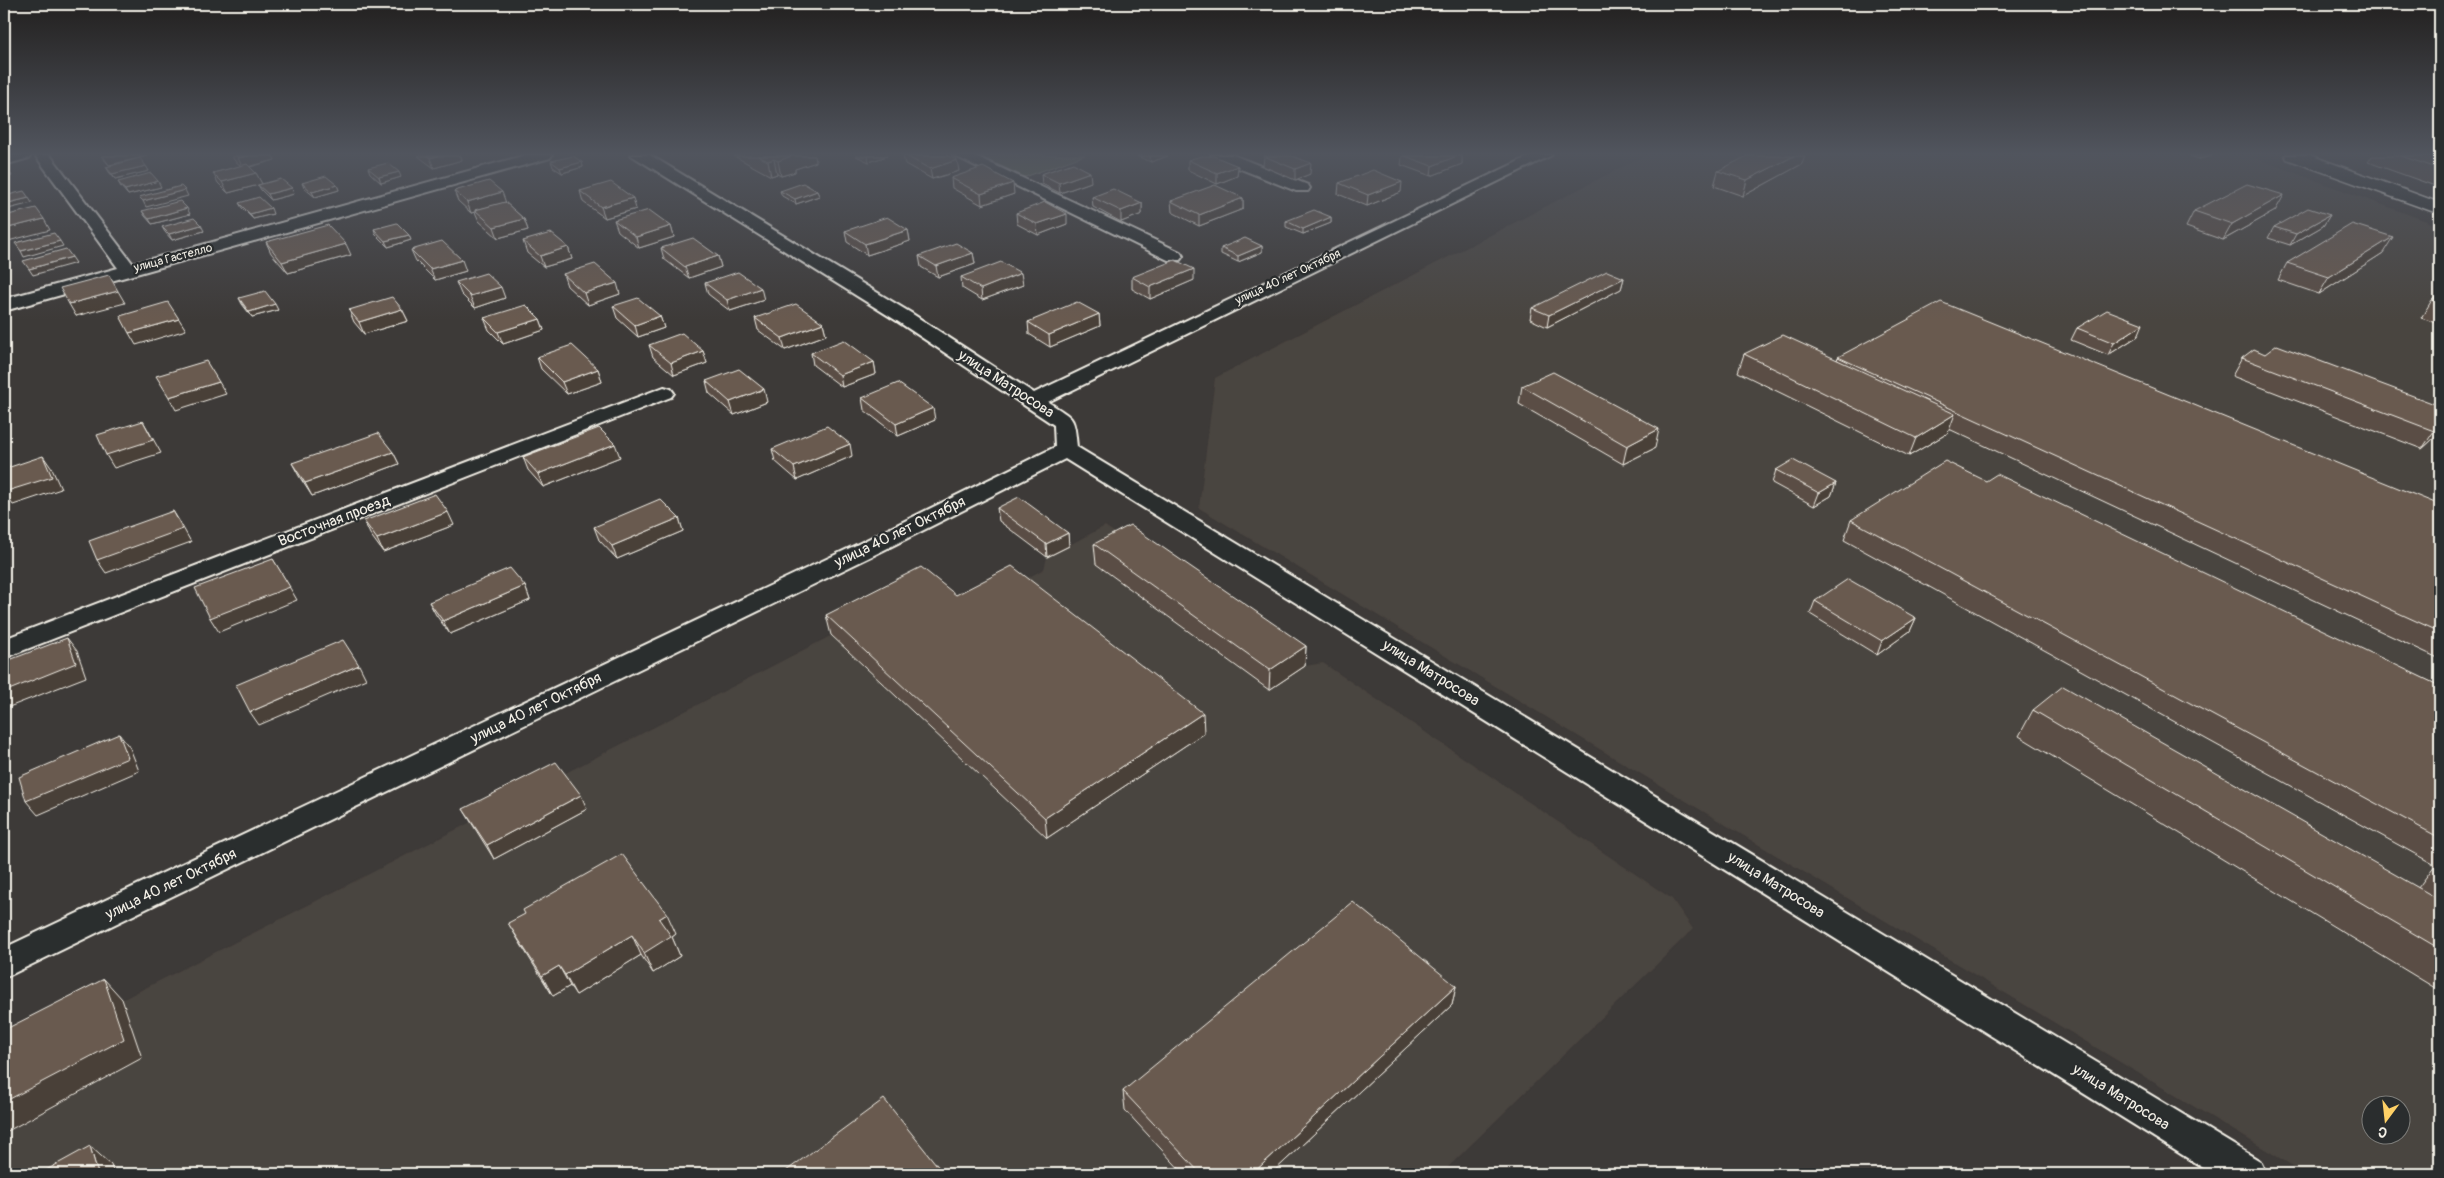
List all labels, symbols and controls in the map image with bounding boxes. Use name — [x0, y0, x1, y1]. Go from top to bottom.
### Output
street label: улица Гастелло — [131, 240, 214, 276]
street label: улица 40 лет Октября — [1232, 246, 1343, 308]
street label: улица Матросова — [953, 345, 1058, 422]
street label: Восточная проезд — [275, 491, 393, 551]
street label: улица 40 лет Октября — [830, 492, 969, 572]
street label: улица Матросова — [1378, 635, 1483, 710]
street label: улица 40 лет Октября — [466, 668, 605, 748]
street label: улица 40 лет Октября — [101, 844, 240, 924]
street label: улица Матросова — [1723, 847, 1828, 922]
street label: улица Матросова — [2068, 1059, 2173, 1134]
north arrow — [2362, 1096, 2412, 1146]
text: С — [2376, 1123, 2389, 1141]

